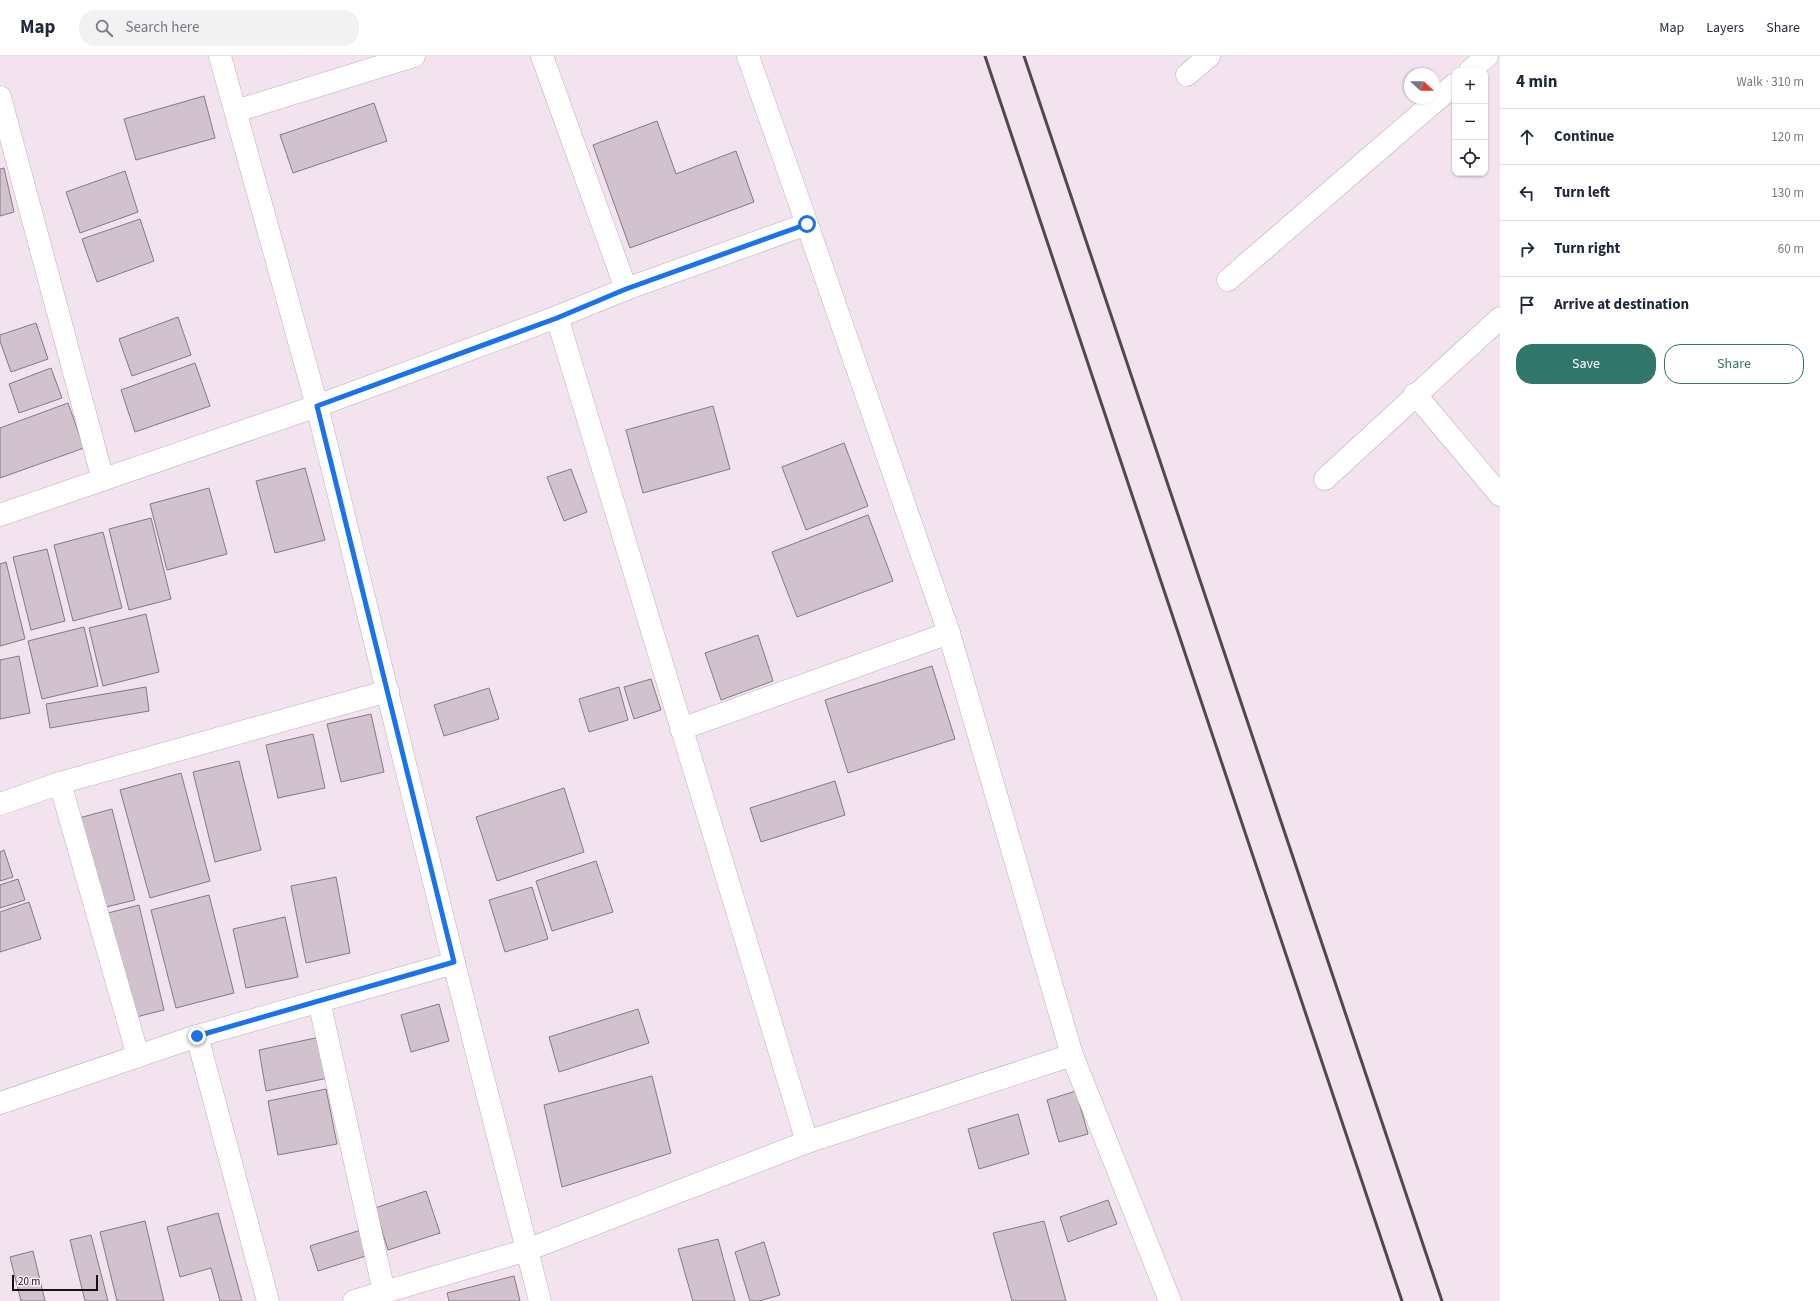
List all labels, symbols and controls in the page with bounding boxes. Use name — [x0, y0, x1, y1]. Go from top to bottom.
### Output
search box — [79, 10, 359, 46]
text: Map — [20, 14, 55, 41]
icon: search — [93, 17, 115, 39]
text: Search here — [125, 17, 199, 38]
text: Map — [1659, 18, 1684, 38]
text: Layers — [1706, 18, 1744, 38]
text: Share — [1766, 18, 1800, 38]
north arrow — [1404, 68, 1440, 104]
map controls — [1452, 68, 1488, 176]
button: + — [1452, 68, 1488, 104]
text: 4 min — [1516, 70, 1557, 94]
text: Walk · 310 m — [1736, 73, 1804, 91]
button: − — [1452, 104, 1488, 140]
icon: ahead — [1516, 126, 1538, 148]
text: Continue — [1554, 126, 1614, 147]
text: 120 m — [1771, 128, 1804, 146]
button: locate — [1452, 140, 1488, 176]
icon: left — [1516, 182, 1538, 204]
text: Turn left — [1554, 182, 1610, 203]
text: 130 m — [1771, 184, 1804, 202]
route start — [798, 215, 816, 233]
icon: right — [1516, 238, 1538, 260]
text: Turn right — [1554, 238, 1620, 259]
text: 60 m — [1778, 240, 1804, 258]
icon: arrive — [1516, 294, 1538, 316]
text: Arrive at destination — [1554, 294, 1689, 315]
button: Save — [1516, 344, 1656, 384]
button: Share — [1664, 344, 1804, 384]
route end — [188, 1027, 206, 1045]
scale bar — [12, 1273, 98, 1292]
text: 20 m — [18, 1274, 40, 1289]

